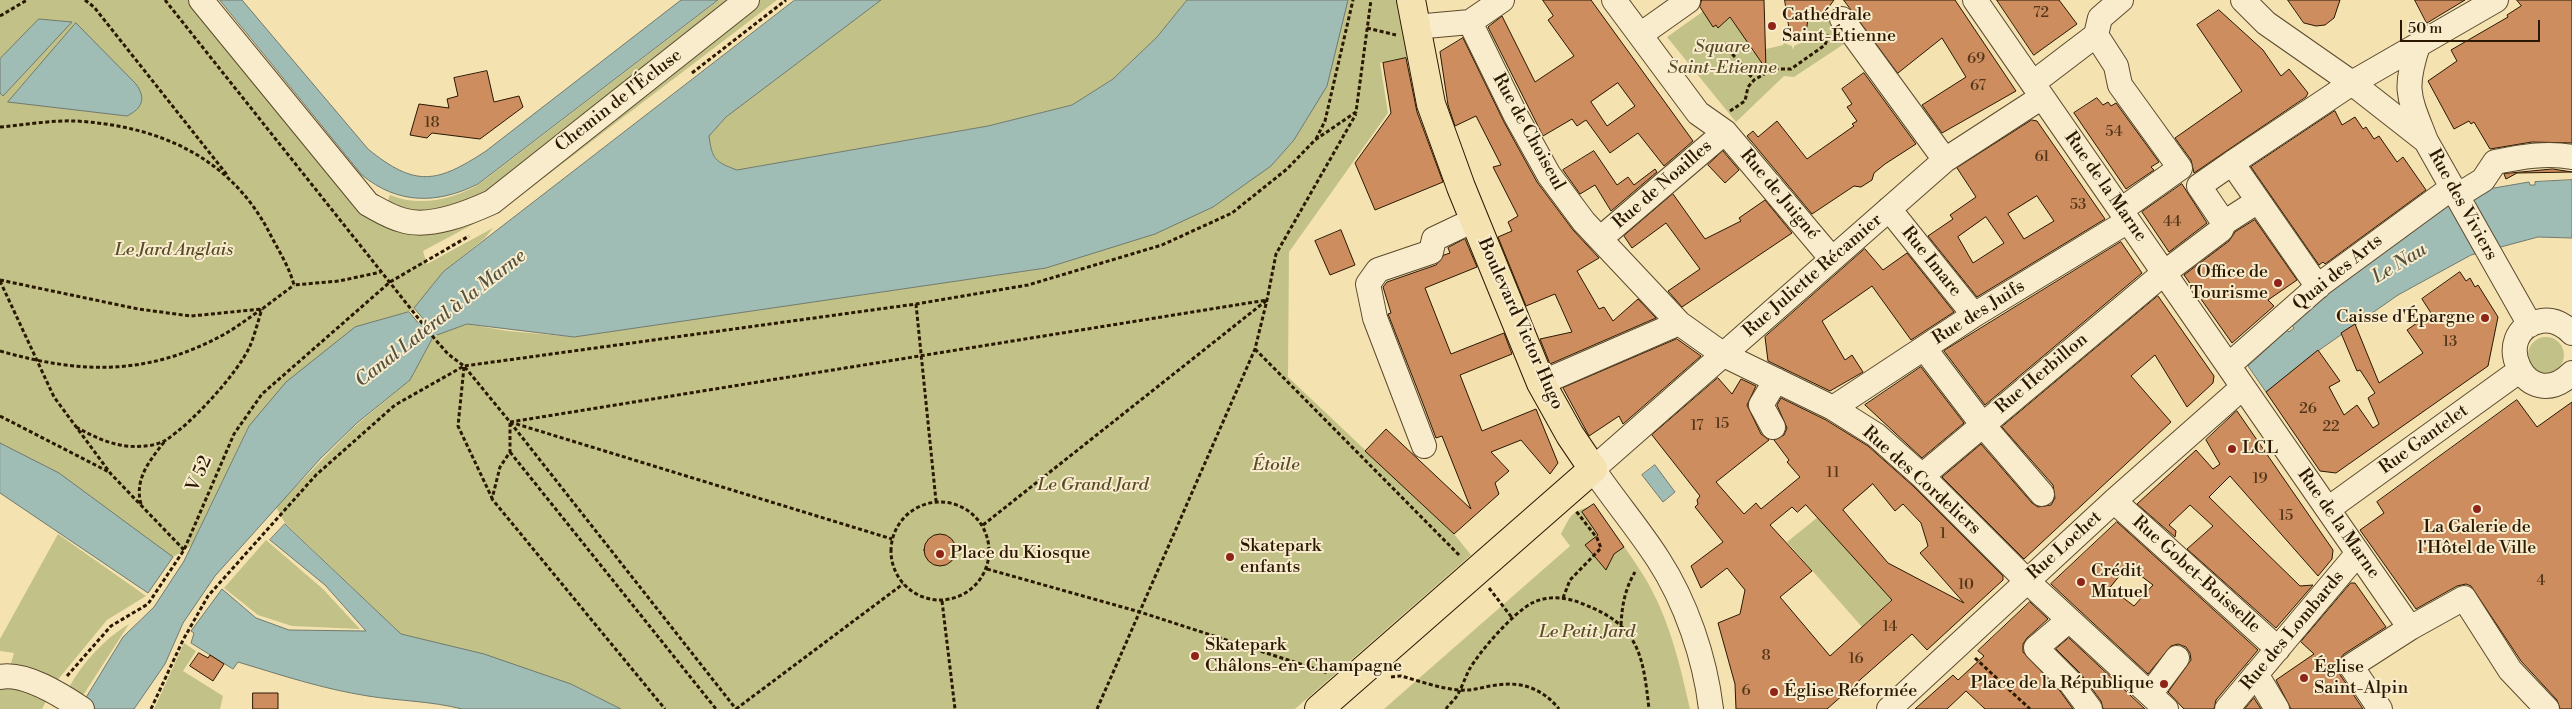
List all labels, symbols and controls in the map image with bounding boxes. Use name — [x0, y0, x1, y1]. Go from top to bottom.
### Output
house number: 72 — [2033, 4, 2049, 22]
place label: Cathédrale Saint-Étienne — [1782, 5, 1896, 48]
scale bar — [2402, 10, 2542, 42]
text: 50 m — [2408, 19, 2442, 38]
marker: Cathédrale Saint-Étienne — [1766, 20, 1778, 32]
park label: Square Saint-Etienne — [1667, 37, 1777, 80]
street label: Chemin de l'Écluse — [551, 45, 687, 157]
house number: 69 — [1967, 50, 1985, 68]
street label: Rue de Choiseul — [1487, 70, 1569, 194]
house number: 67 — [1970, 77, 1986, 95]
house number: 18 — [424, 114, 440, 132]
house number: 54 — [2105, 123, 2123, 141]
street label: Rue de la Marne — [2059, 128, 2151, 246]
street label: Rue de Noailles — [1609, 136, 1717, 234]
street label: Rue de Juigné — [1735, 145, 1823, 245]
street label: Rue des Viviers — [2423, 146, 2501, 264]
house number: 61 — [2034, 148, 2050, 166]
house number: 53 — [2070, 196, 2086, 214]
street label: Rue Juliette Récamier — [1739, 210, 1887, 342]
house number: 44 — [2163, 213, 2181, 231]
street label: Rue Imare — [1896, 223, 1966, 301]
street label: Quai des Arts — [2289, 230, 2387, 316]
street label: Boulevard Victor Hugo — [1472, 235, 1568, 413]
water label: Le Nau — [2369, 239, 2431, 289]
park label: Le Jard Anglais — [115, 240, 233, 262]
water label: Canal Latéral à la Marne — [351, 245, 531, 393]
place label: Office de Tourisme — [2190, 262, 2268, 304]
street label: Rue des Juifs — [1929, 276, 2029, 350]
marker: Office de Tourisme — [2272, 277, 2284, 289]
place label: Caisse d'Épargne — [2336, 307, 2475, 329]
marker: Caisse d'Épargne — [2479, 312, 2491, 324]
street label: Rue Herbillon — [1991, 329, 2093, 419]
house number: 13 — [2443, 333, 2457, 351]
house number: 26 — [2299, 400, 2317, 418]
street label: Rue Gantelet — [2375, 400, 2473, 480]
house number: 15 — [1715, 415, 1729, 433]
house number: 17 — [1690, 417, 1704, 435]
house number: 22 — [2322, 418, 2340, 436]
street label: Rue des Cordeliers — [1857, 422, 1985, 540]
place label: LCL — [2242, 438, 2278, 460]
marker: LCL — [2226, 443, 2238, 455]
street label: V 52 — [183, 453, 217, 495]
park label: Étoile — [1252, 455, 1300, 477]
house number: 11 — [1826, 464, 1840, 482]
street label: Rue de la Marne — [2292, 465, 2384, 583]
house number: 19 — [2252, 470, 2268, 488]
park label: Le Grand Jard — [1038, 475, 1148, 497]
marker: La Galerie de l'Hôtel de Ville — [2471, 503, 2483, 515]
street label: Rue Lochet — [2023, 507, 2107, 585]
house number: 15 — [2279, 507, 2293, 525]
street label: Rue Gobet-Boisselle — [2127, 512, 2265, 638]
place label: La Galerie de l'Hôtel de Ville — [2418, 517, 2536, 560]
house number: 1 — [1940, 525, 1946, 543]
place label: Skatepark enfants — [1240, 536, 1321, 578]
place label: Place du Kiosque — [950, 543, 1090, 565]
marker: Place du Kiosque — [934, 548, 946, 560]
marker: Skatepark enfants — [1224, 551, 1236, 563]
place label: Crédit Mutuel — [2091, 561, 2148, 604]
street label: Rue des Lombards — [2237, 567, 2349, 695]
house number: 4 — [2537, 572, 2545, 590]
house number: 10 — [1958, 576, 1974, 594]
marker: Crédit Mutuel — [2075, 576, 2087, 588]
house number: 14 — [1883, 618, 1897, 636]
park label: Le Petit Jard — [1539, 622, 1635, 644]
place label: Skatepark Châlons-en-Champagne — [1205, 635, 1402, 678]
house number: 8 — [1761, 647, 1771, 665]
marker: Skatepark Châlons-en-Champagne — [1189, 650, 1201, 662]
house number: 16 — [1848, 650, 1864, 668]
place label: Église Saint-Alpin — [2314, 657, 2408, 700]
marker: Église Saint-Alpin — [2298, 672, 2310, 684]
place label: Place de la République — [1970, 673, 2154, 695]
marker: Place de la République — [2158, 678, 2170, 690]
place label: Église Réformée — [1784, 681, 1917, 703]
house number: 6 — [1741, 682, 1751, 700]
marker: Église Réformée — [1768, 686, 1780, 698]

